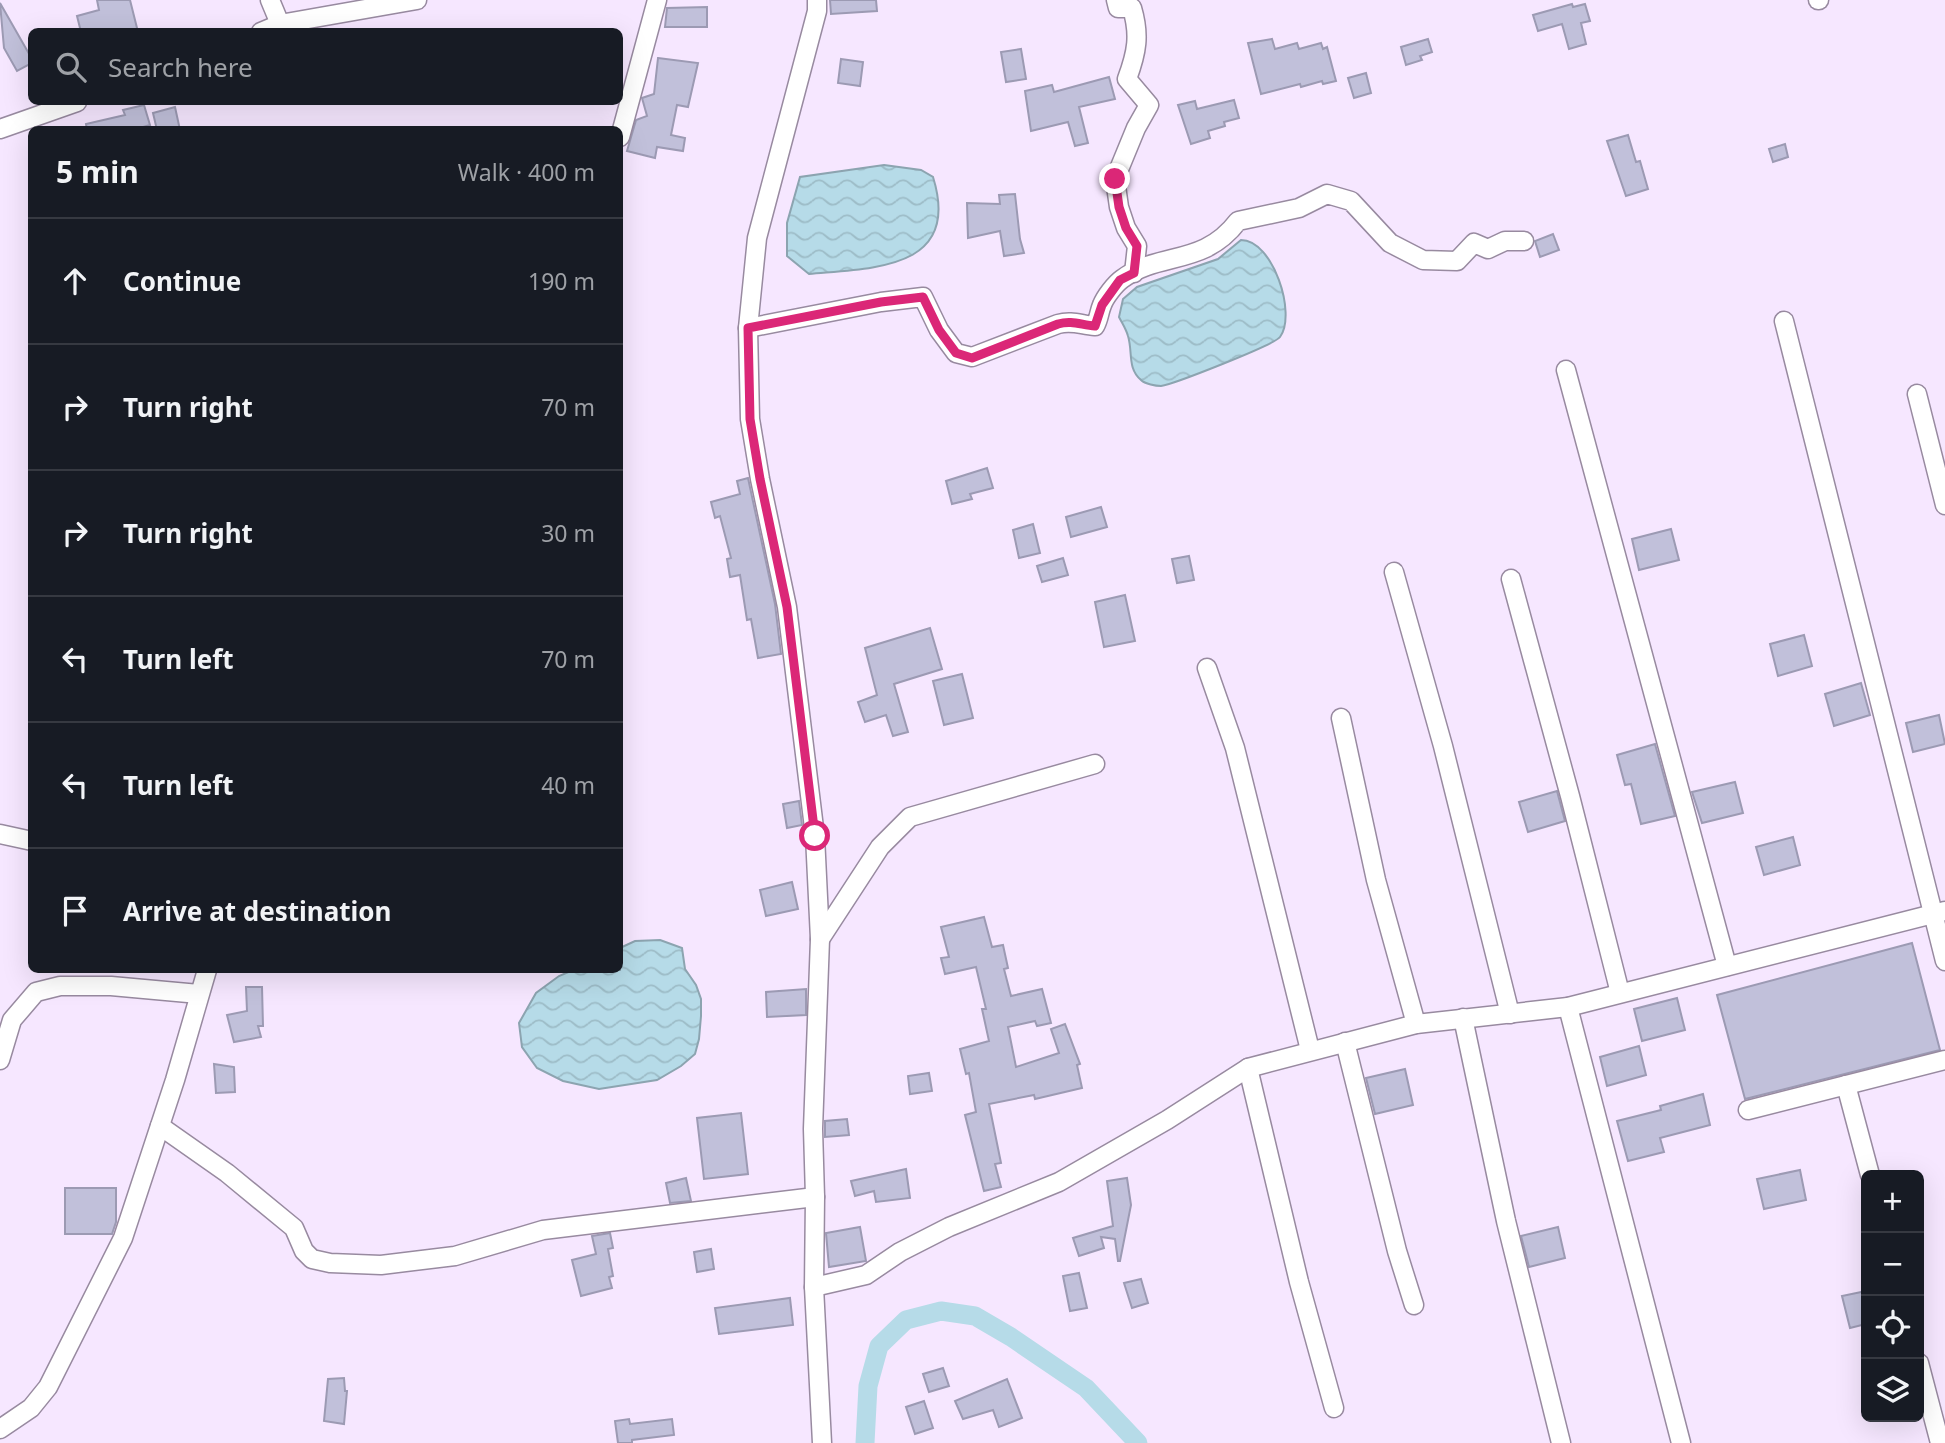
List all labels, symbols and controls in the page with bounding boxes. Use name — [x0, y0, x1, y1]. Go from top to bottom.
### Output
search box — [28, 28, 623, 105]
icon: search — [52, 48, 90, 86]
text: Search here — [108, 49, 253, 85]
text: 5 min — [56, 151, 139, 192]
text: Walk · 400 m — [458, 156, 595, 188]
route end — [1099, 163, 1130, 194]
icon: ahead — [56, 262, 94, 300]
text: Continue — [123, 263, 241, 299]
text: 190 m — [528, 265, 595, 297]
icon: right — [56, 388, 94, 426]
text: Turn right — [123, 389, 253, 425]
text: 70 m — [541, 391, 595, 423]
icon: right — [56, 514, 94, 552]
text: Turn right — [123, 515, 253, 551]
text: 30 m — [541, 517, 595, 549]
icon: left — [56, 640, 94, 678]
text: Turn left — [123, 641, 234, 677]
text: 70 m — [541, 643, 595, 675]
icon: left — [56, 766, 94, 804]
text: Turn left — [123, 767, 234, 803]
text: 40 m — [541, 769, 595, 801]
route start — [799, 820, 830, 851]
icon: arrive — [56, 892, 94, 930]
text: Arrive at destination — [123, 893, 392, 929]
map controls — [1861, 1170, 1924, 1422]
button: + — [1861, 1170, 1924, 1233]
button: − — [1861, 1233, 1924, 1296]
button: locate — [1861, 1296, 1924, 1359]
button: layers — [1861, 1359, 1924, 1422]

